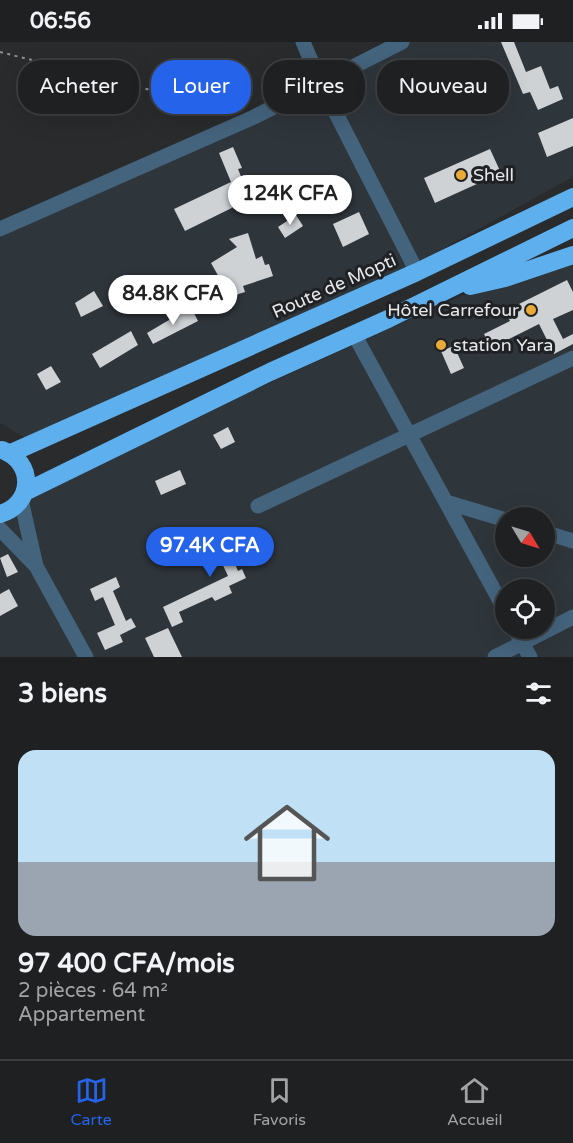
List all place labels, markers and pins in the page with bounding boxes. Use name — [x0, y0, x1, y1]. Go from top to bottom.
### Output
place label: Shell — [473, 164, 514, 186]
marker: Shell — [454, 168, 468, 182]
pin: 124K CFA — [228, 175, 352, 226]
pin: 84.8K CFA — [104, 275, 242, 326]
place label: Hôtel Carrefour — [387, 299, 519, 321]
marker: Hôtel Carrefour — [524, 303, 538, 317]
place label: station Yara — [453, 334, 553, 356]
marker: station Yara — [434, 338, 448, 352]
pin: 97.4K CFA — [141, 527, 279, 578]

